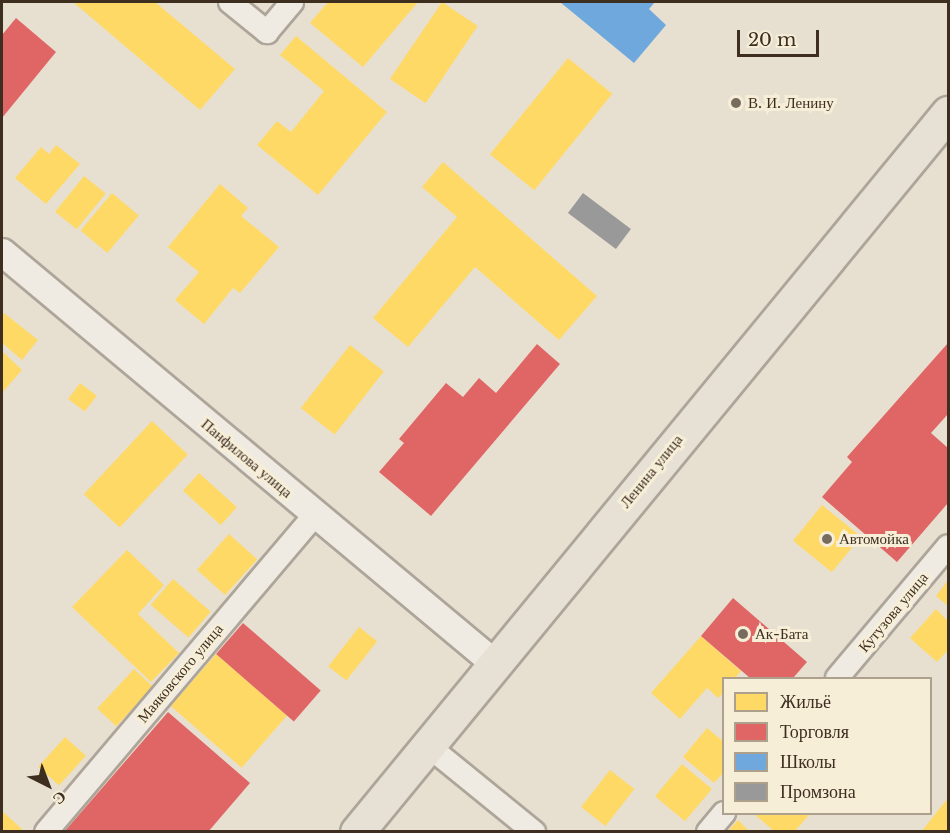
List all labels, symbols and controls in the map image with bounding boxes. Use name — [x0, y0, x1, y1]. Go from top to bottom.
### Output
scale bar — [740, 18, 822, 56]
text: 20 m — [748, 29, 796, 51]
place label: В. И. Ленину — [748, 94, 834, 112]
marker: В. И. Ленину — [729, 96, 743, 110]
street label: Панфилова улица — [198, 415, 296, 501]
street label: Ленина улица — [616, 431, 686, 511]
place label: Автомойка — [839, 530, 909, 548]
marker: Автомойка — [820, 532, 834, 546]
street label: Кутузова улица — [854, 569, 932, 655]
street label: Маяковского улица — [134, 620, 226, 726]
place label: Ак-Бата — [755, 625, 808, 643]
marker: Ак-Бата — [736, 627, 750, 641]
legend — [722, 677, 932, 815]
text: Жильё — [780, 691, 831, 713]
text: Торговля — [780, 721, 849, 743]
text: Школы — [780, 751, 836, 773]
north arrow — [18, 755, 78, 815]
text: Промзона — [780, 781, 856, 803]
text: С — [49, 787, 71, 810]

